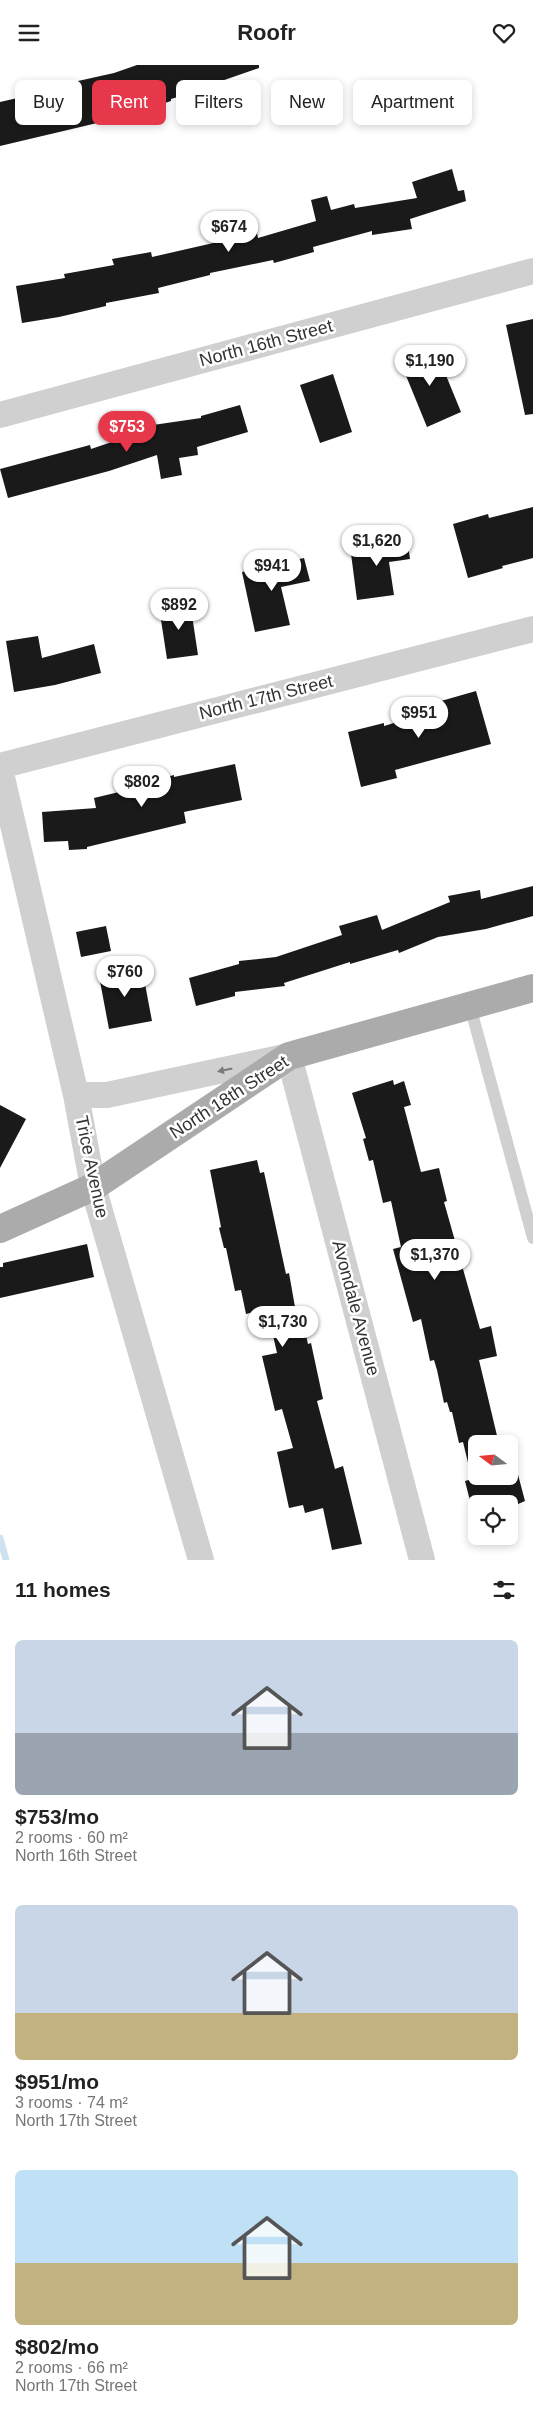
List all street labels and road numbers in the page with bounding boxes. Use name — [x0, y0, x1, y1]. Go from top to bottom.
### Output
street label: North 16th Street — [197, 316, 335, 370]
street label: North 17th Street — [197, 671, 335, 723]
street label: North 18th Street — [166, 1051, 292, 1143]
street label: Trice Avenue — [71, 1114, 113, 1220]
street label: Avondale Avenue — [328, 1238, 384, 1378]

